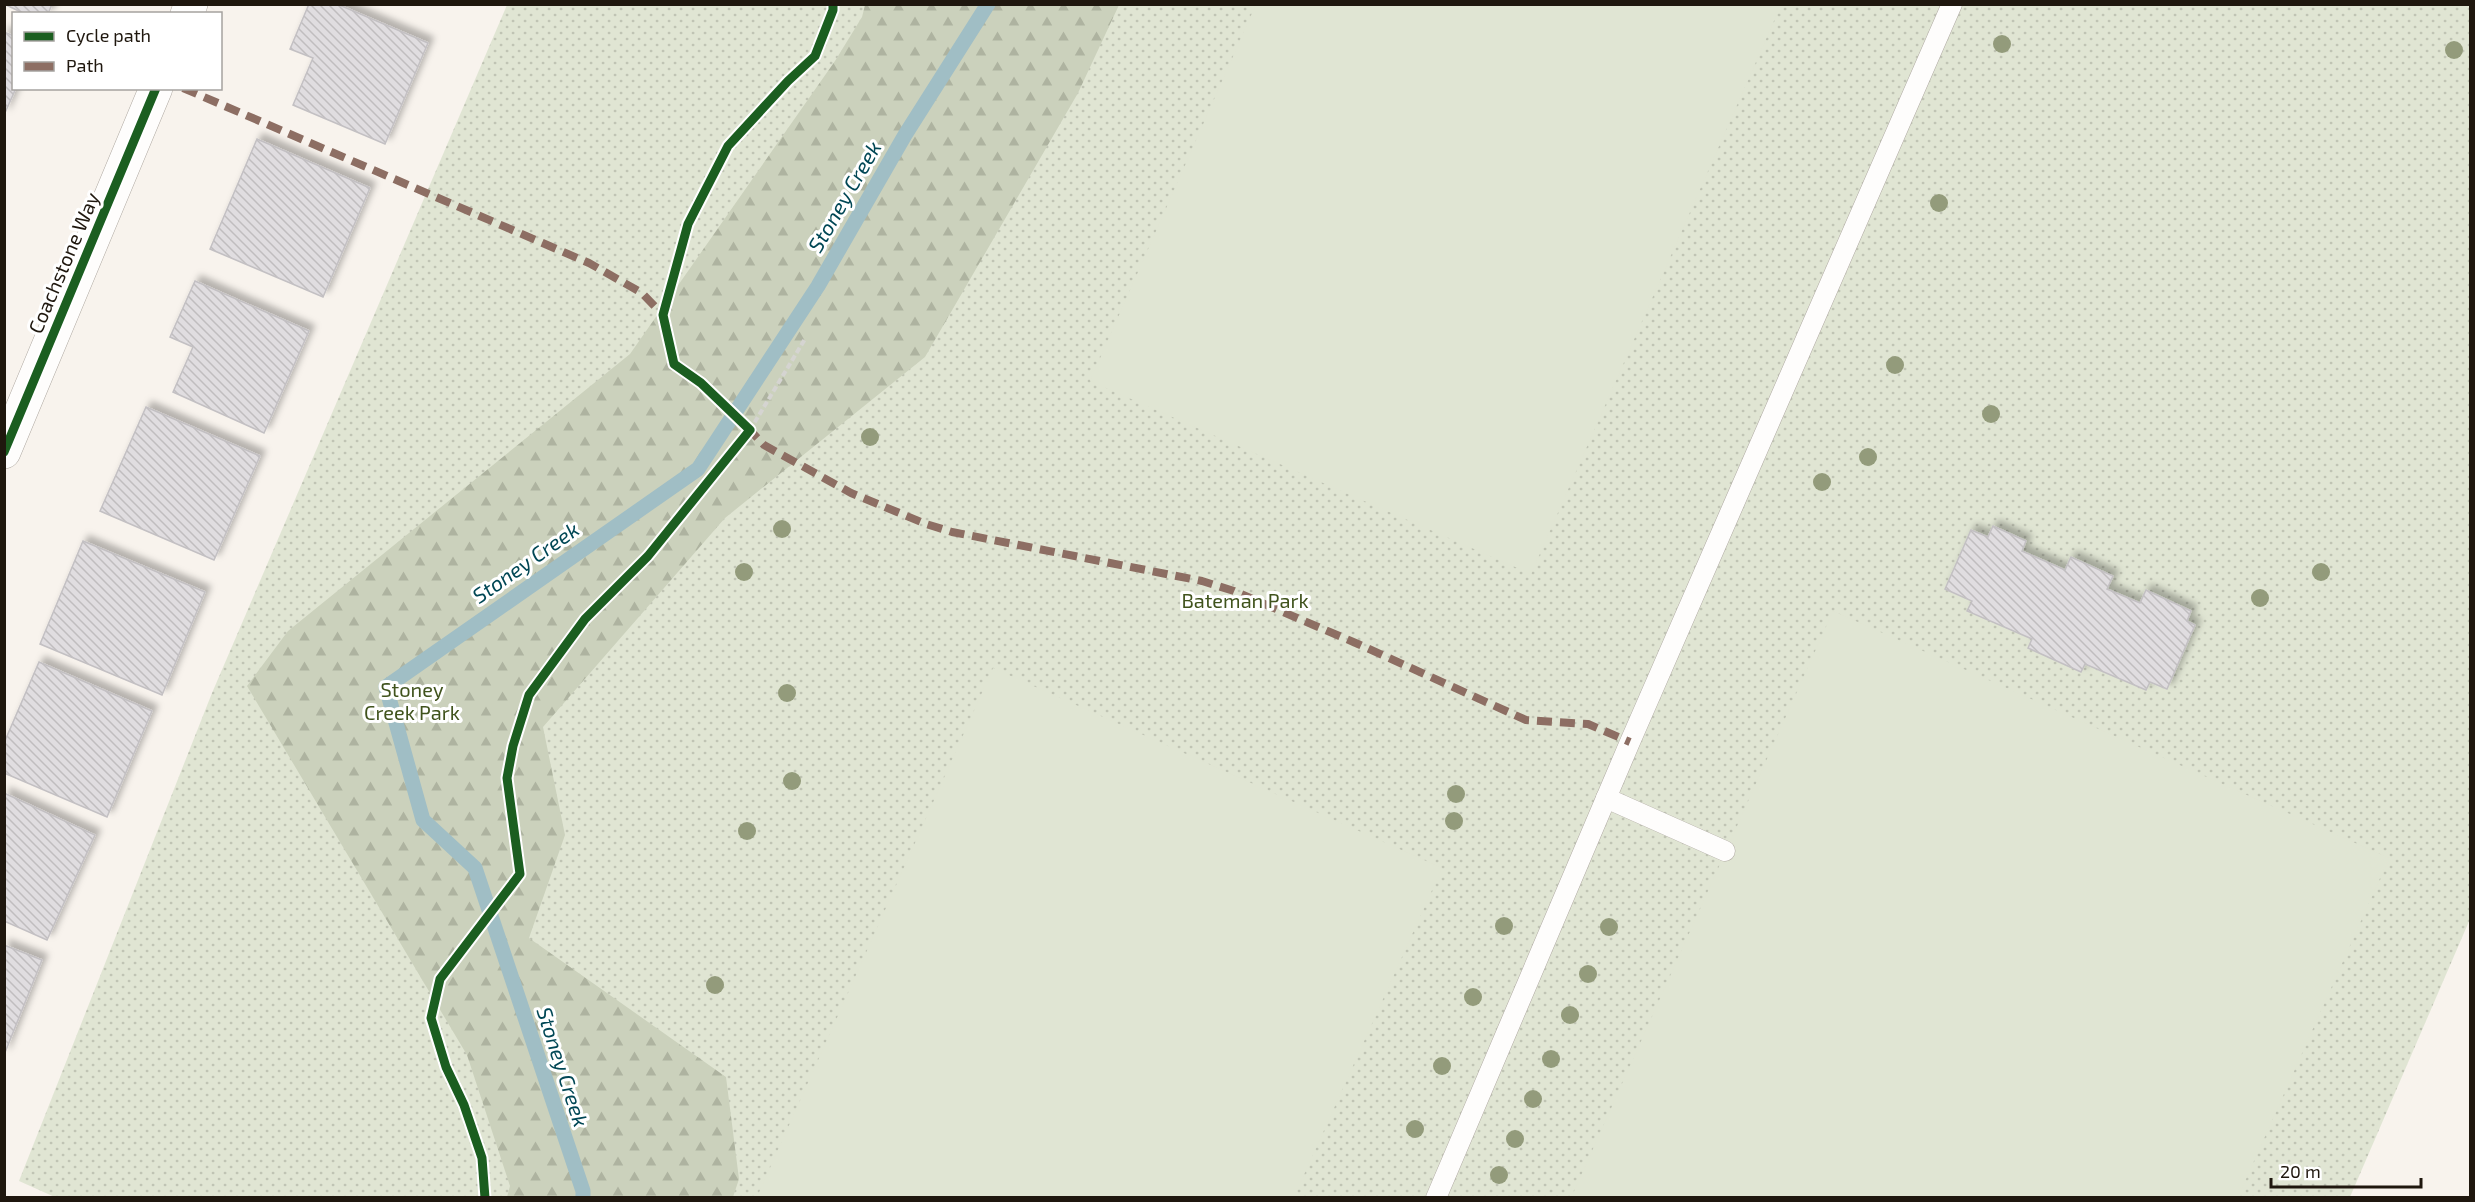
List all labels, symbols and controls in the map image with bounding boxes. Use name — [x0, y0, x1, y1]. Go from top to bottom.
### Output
legend — [12, 12, 222, 90]
text: Cycle path — [66, 24, 151, 46]
text: Path — [66, 54, 104, 76]
water label: Stoney Creek — [802, 136, 886, 257]
street label: Coachstone Way — [23, 188, 104, 337]
water label: Stoney Creek — [467, 516, 584, 608]
park label: Bateman Park — [1181, 588, 1309, 612]
park label: Stoney Creek Park — [364, 677, 460, 724]
water label: Stoney Creek — [531, 1004, 595, 1130]
scale bar — [2271, 1151, 2421, 1189]
text: 20 m — [2280, 1160, 2321, 1182]

